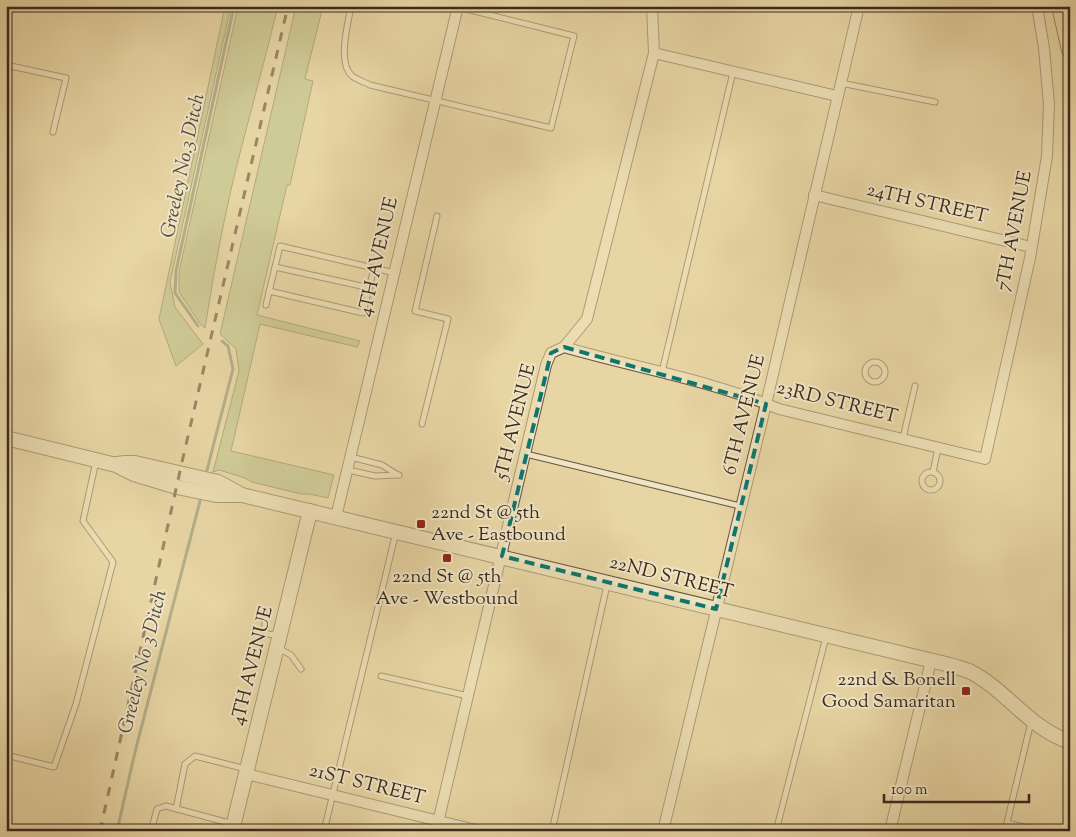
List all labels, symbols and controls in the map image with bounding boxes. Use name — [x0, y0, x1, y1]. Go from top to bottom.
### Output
water label: Greeley No.3 Ditch — [155, 91, 214, 241]
street label: 7TH AVENUE — [990, 168, 1040, 293]
street label: 24TH STREET — [864, 177, 990, 231]
street label: 4TH AVENUE — [352, 194, 406, 319]
street label: 6TH AVENUE — [717, 351, 773, 478]
street label: 5TH AVENUE — [488, 361, 544, 484]
street label: 23RD STREET — [774, 375, 900, 431]
place label: 22nd St @ 5th Ave - Eastbound — [431, 500, 566, 549]
marker: 22nd St @ 5th Ave - Eastbound — [415, 518, 427, 530]
street label: 22ND STREET — [606, 550, 736, 606]
marker: 22nd St @ 5th Ave - Westbound — [441, 552, 453, 564]
place label: 22nd St @ 5th Ave - Westbound — [376, 564, 519, 613]
water label: Greeley No 3 Ditch — [112, 587, 176, 737]
street label: 4TH AVENUE — [225, 603, 281, 728]
place label: 22nd & Bonell Good Samaritan — [822, 667, 956, 716]
marker: 22nd & Bonell Good Samaritan — [960, 685, 972, 697]
street label: 21ST STREET — [306, 758, 428, 812]
scale bar — [884, 772, 1028, 804]
text: 100 m — [891, 780, 928, 801]

